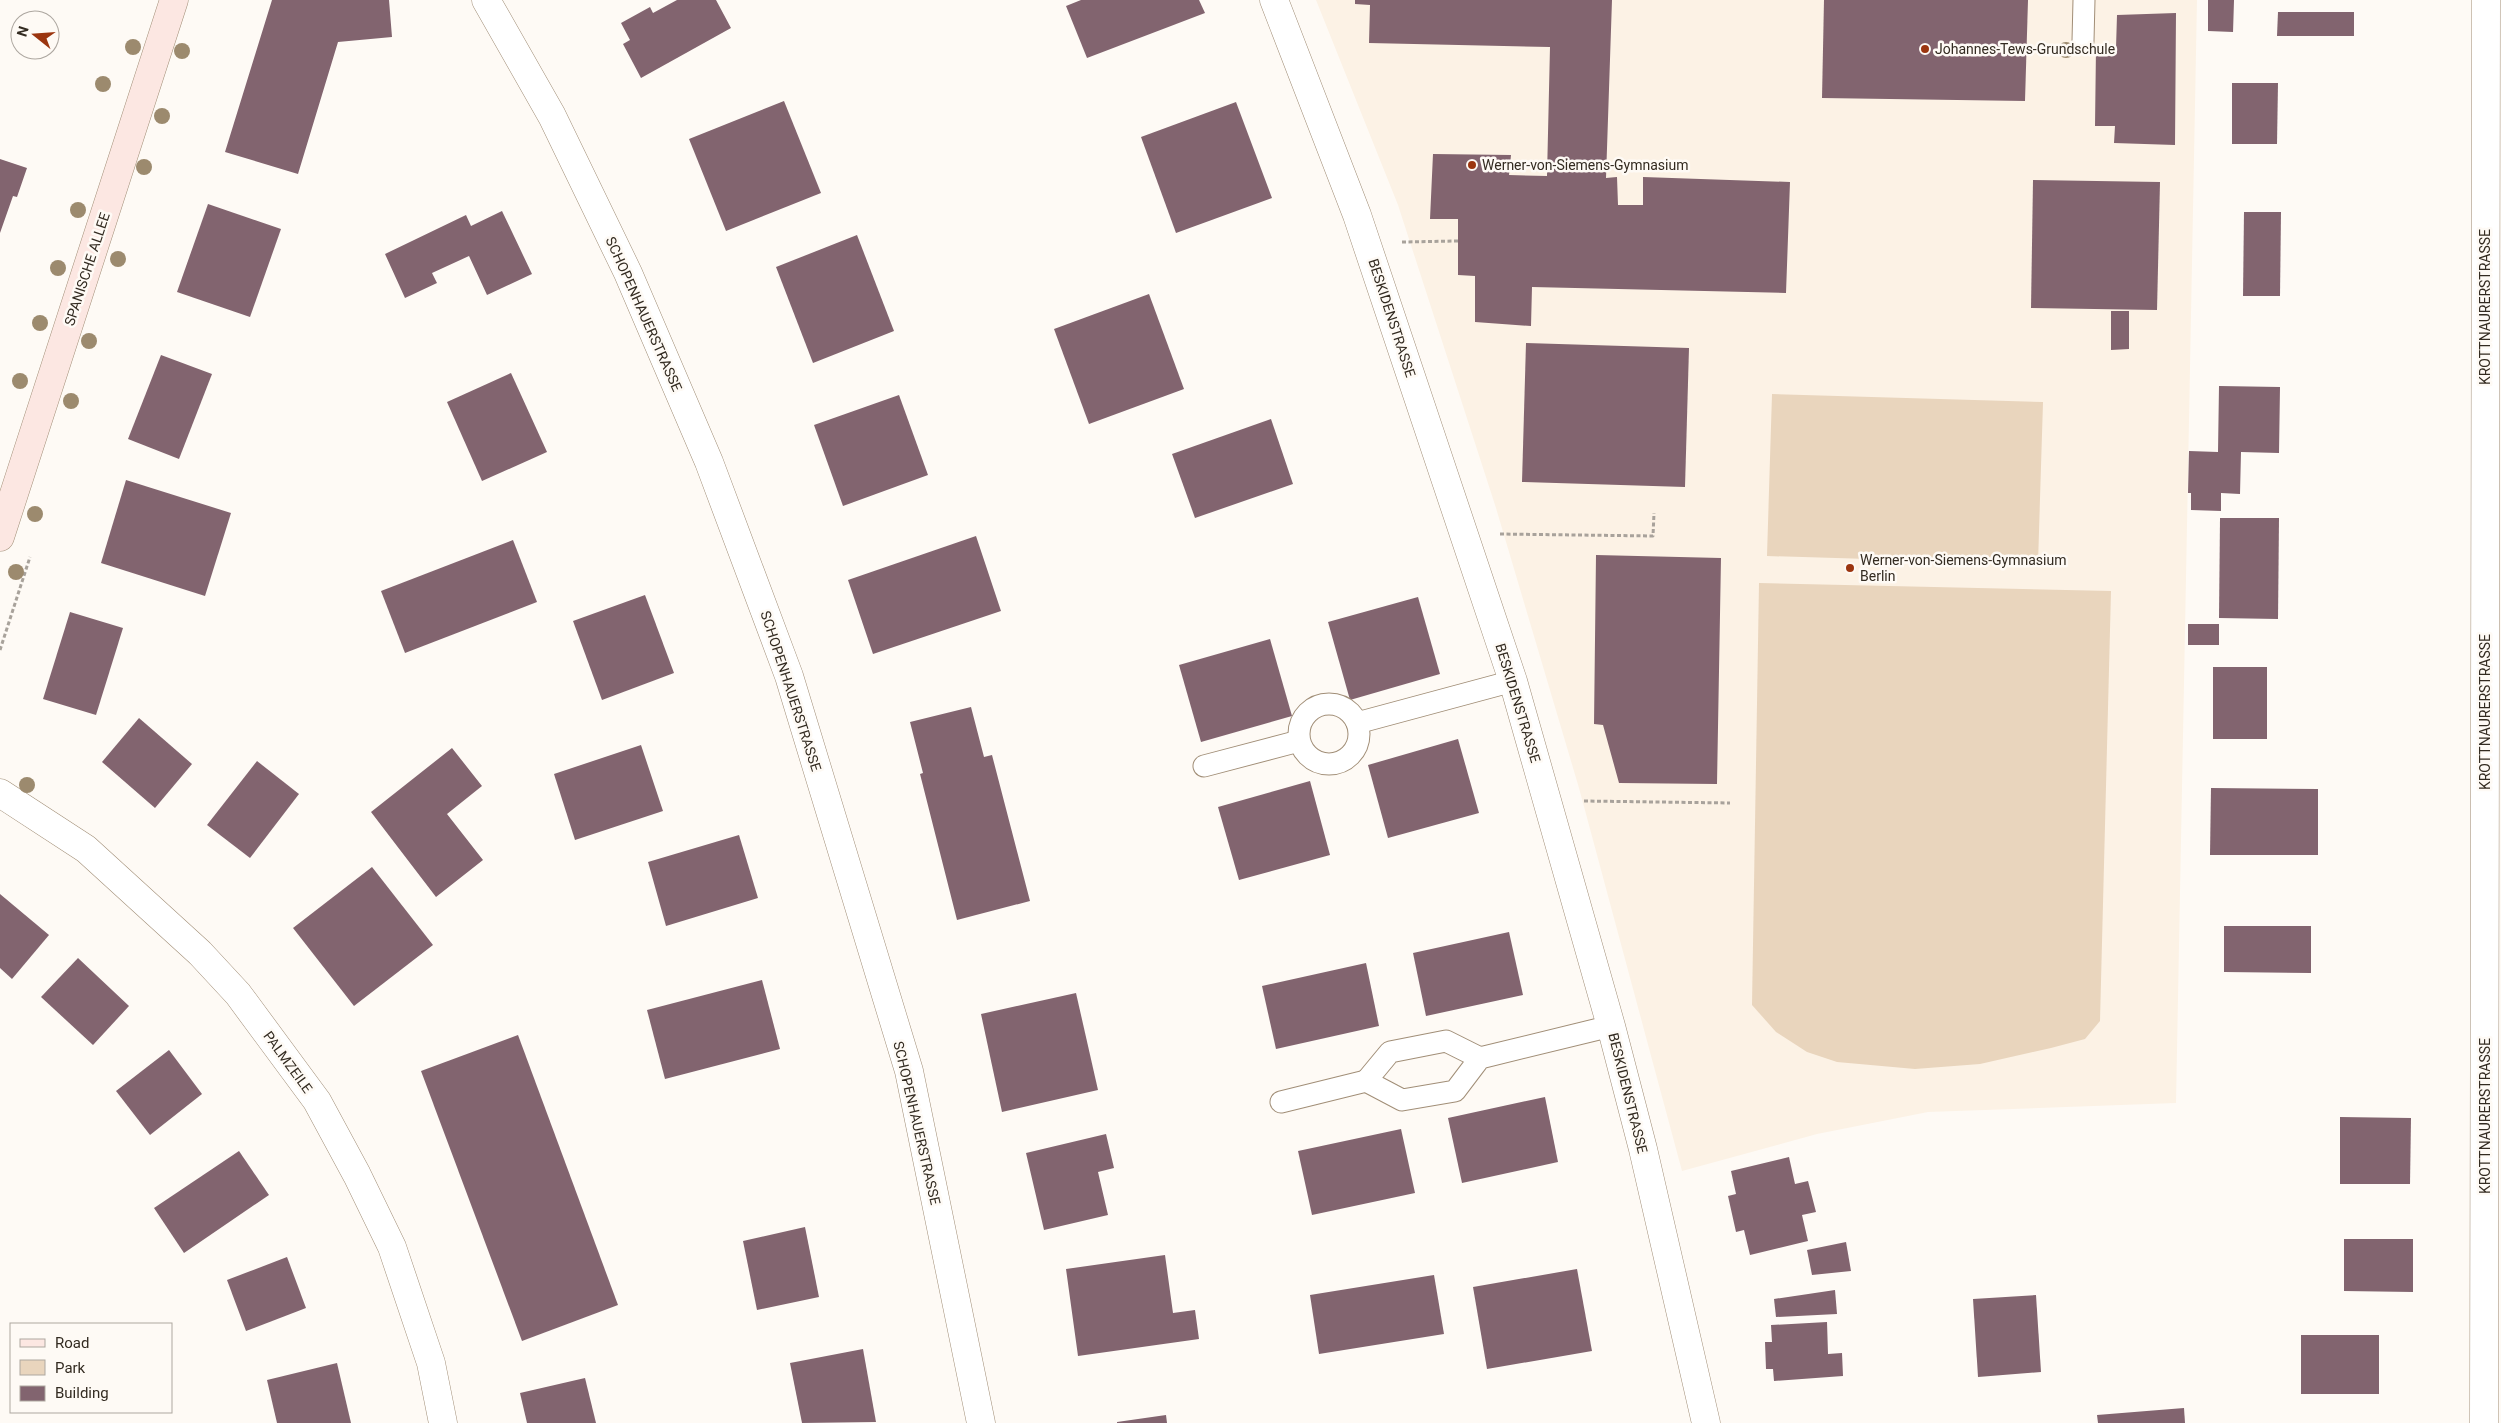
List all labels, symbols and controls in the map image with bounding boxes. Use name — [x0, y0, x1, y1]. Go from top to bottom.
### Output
north arrow — [10, 10, 60, 60]
text: N — [13, 24, 32, 38]
place label: Johannes-Tews-Grundschule — [1935, 41, 2115, 57]
marker: Johannes-Tews-Grundschule — [1919, 43, 1931, 55]
place label: Werner-von-Siemens-Gymnasium — [1482, 157, 1689, 173]
marker: Werner-von-Siemens-Gymnasium — [1466, 159, 1478, 171]
street label: SPANISCHE ALLEE — [61, 210, 113, 328]
street label: KROTTNAURERSTRASSE — [2477, 229, 2493, 385]
street label: SCHOPENHAUERSTRASSE — [603, 234, 685, 394]
street label: BESKIDENSTRASSE — [1365, 257, 1419, 379]
place label: Werner-von-Siemens-Gymnasium Berlin — [1860, 552, 2067, 584]
marker: Werner-von-Siemens-Gymnasium Berlin — [1844, 562, 1856, 574]
street label: SCHOPENHAUERSTRASSE — [757, 609, 825, 773]
street label: KROTTNAURERSTRASSE — [2477, 634, 2493, 790]
street label: BESKIDENSTRASSE — [1492, 641, 1544, 765]
street label: PALMZEILE — [260, 1028, 316, 1096]
street label: BESKIDENSTRASSE — [1605, 1031, 1651, 1155]
street label: KROTTNAURERSTRASSE — [2477, 1038, 2493, 1194]
street label: SCHOPENHAUERSTRASSE — [890, 1040, 944, 1206]
legend — [10, 1323, 172, 1413]
text: Road — [55, 1334, 89, 1352]
text: Park — [55, 1359, 86, 1377]
text: Building — [55, 1384, 109, 1402]

